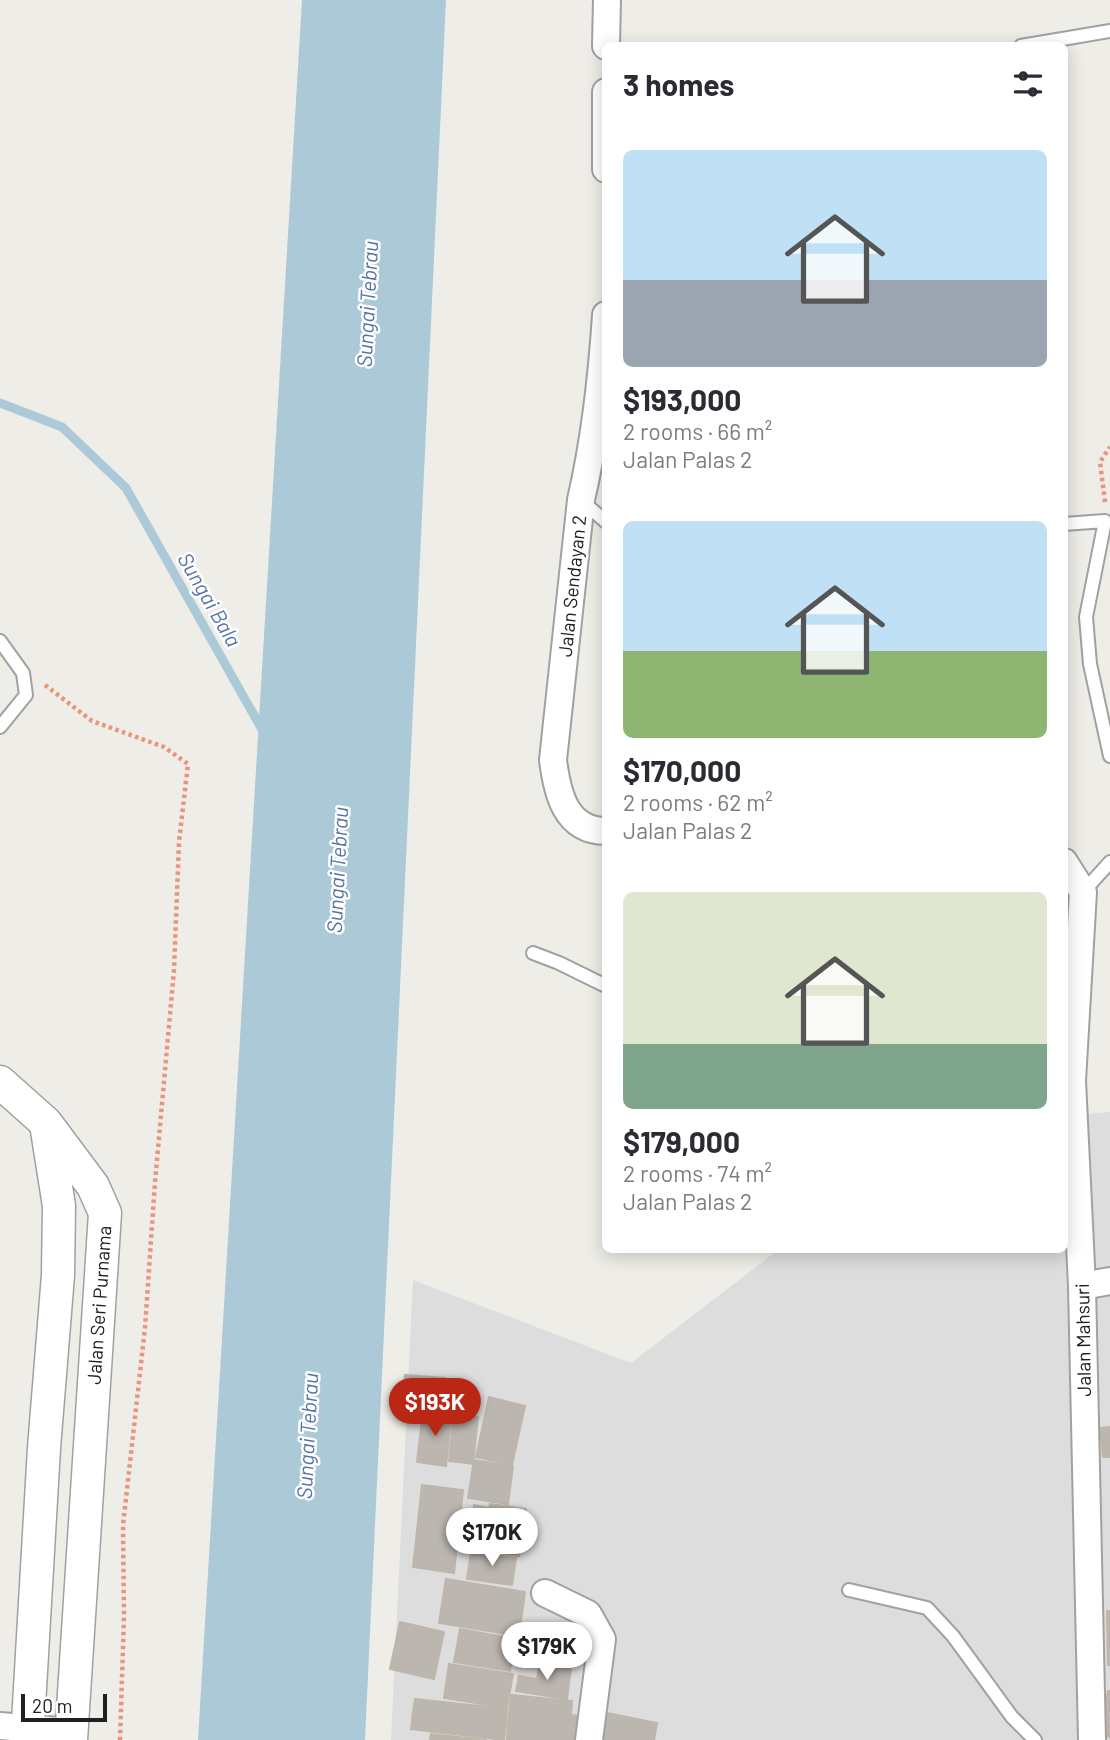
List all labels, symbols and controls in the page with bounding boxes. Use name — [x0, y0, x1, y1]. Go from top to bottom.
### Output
icon: filters — [1009, 65, 1047, 103]
text: 3 homes — [623, 66, 734, 102]
icon: home — [772, 196, 898, 322]
water label: Sungai Tebrau — [351, 240, 382, 368]
text: $193,000 — [623, 381, 741, 417]
text: 2 rooms · 66 m² — [623, 417, 772, 445]
text: Jalan Palas 2 — [623, 445, 752, 473]
street label: Jalan Sendayan 2 — [553, 514, 590, 658]
water label: Sungai Bala — [173, 548, 247, 651]
icon: home — [772, 567, 898, 693]
text: $170,000 — [623, 752, 741, 788]
text: 2 rooms · 62 m² — [623, 788, 773, 816]
water label: Sungai Tebrau — [321, 806, 352, 934]
text: Jalan Palas 2 — [623, 816, 752, 844]
icon: home — [772, 938, 898, 1064]
text: $179,000 — [623, 1123, 740, 1159]
text: 2 rooms · 74 m² — [623, 1159, 772, 1187]
text: Jalan Palas 2 — [623, 1187, 752, 1215]
street label: Jalan Seri Purnama — [81, 1225, 116, 1385]
street label: Jalan Mahsuri — [1070, 1283, 1095, 1397]
water label: Sungai Tebrau — [291, 1372, 322, 1500]
pin: $193K — [386, 1378, 484, 1438]
text: $193K — [405, 1387, 465, 1415]
pin: $170K — [443, 1508, 541, 1568]
text: $170K — [462, 1517, 522, 1545]
pin: $179K — [498, 1622, 596, 1682]
text: $179K — [517, 1631, 577, 1659]
scale bar — [21, 1691, 107, 1723]
text: 20 m — [32, 1694, 72, 1717]

